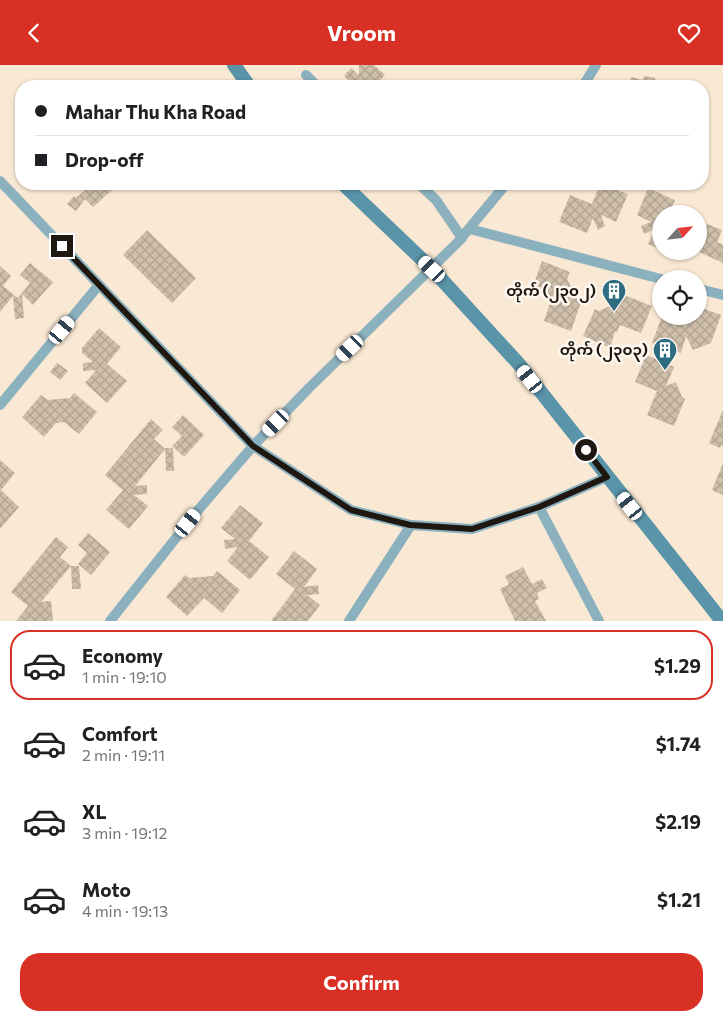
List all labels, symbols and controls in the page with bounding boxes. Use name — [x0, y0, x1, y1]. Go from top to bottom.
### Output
icon: back — [20, 19, 48, 47]
text: Vroom — [327, 19, 396, 46]
icon: heart — [675, 19, 703, 47]
text: Mahar Thu Kha Road — [65, 100, 246, 123]
text: Drop-off — [65, 148, 144, 171]
north arrow — [652, 205, 708, 260]
map controls — [652, 205, 707, 325]
route end — [51, 235, 73, 257]
car — [415, 253, 448, 285]
button: locate — [652, 270, 707, 325]
building icon: တိုက် (၂၃၀၂) — [601, 278, 627, 312]
place label: တိုက် (၂၃၀၂) — [506, 281, 596, 303]
car — [46, 314, 77, 346]
car — [333, 332, 366, 364]
building icon: တိုက် (၂၃၀၃) — [652, 337, 678, 371]
place label: တိုက် (၂၃၀၃) — [560, 340, 648, 362]
car — [514, 363, 545, 395]
car — [260, 407, 291, 439]
route start — [575, 439, 597, 461]
car — [614, 490, 645, 522]
car — [172, 507, 203, 539]
icon: car — [22, 643, 67, 688]
text: Economy — [82, 644, 163, 667]
text: $1.29 — [654, 654, 701, 677]
text: 1 min · 19:10 — [82, 667, 167, 686]
icon: car — [22, 721, 67, 766]
text: Comfort — [82, 722, 158, 745]
text: $1.74 — [656, 732, 701, 755]
text: 2 min · 19:11 — [82, 745, 165, 764]
icon: car — [22, 799, 67, 844]
text: XL — [82, 800, 107, 823]
text: $2.19 — [655, 810, 701, 833]
text: 3 min · 19:12 — [82, 823, 167, 842]
icon: car — [22, 877, 67, 922]
text: Moto — [82, 878, 131, 901]
text: $1.21 — [657, 888, 701, 911]
text: 4 min · 19:13 — [82, 901, 168, 920]
button: Confirm — [20, 953, 703, 1011]

